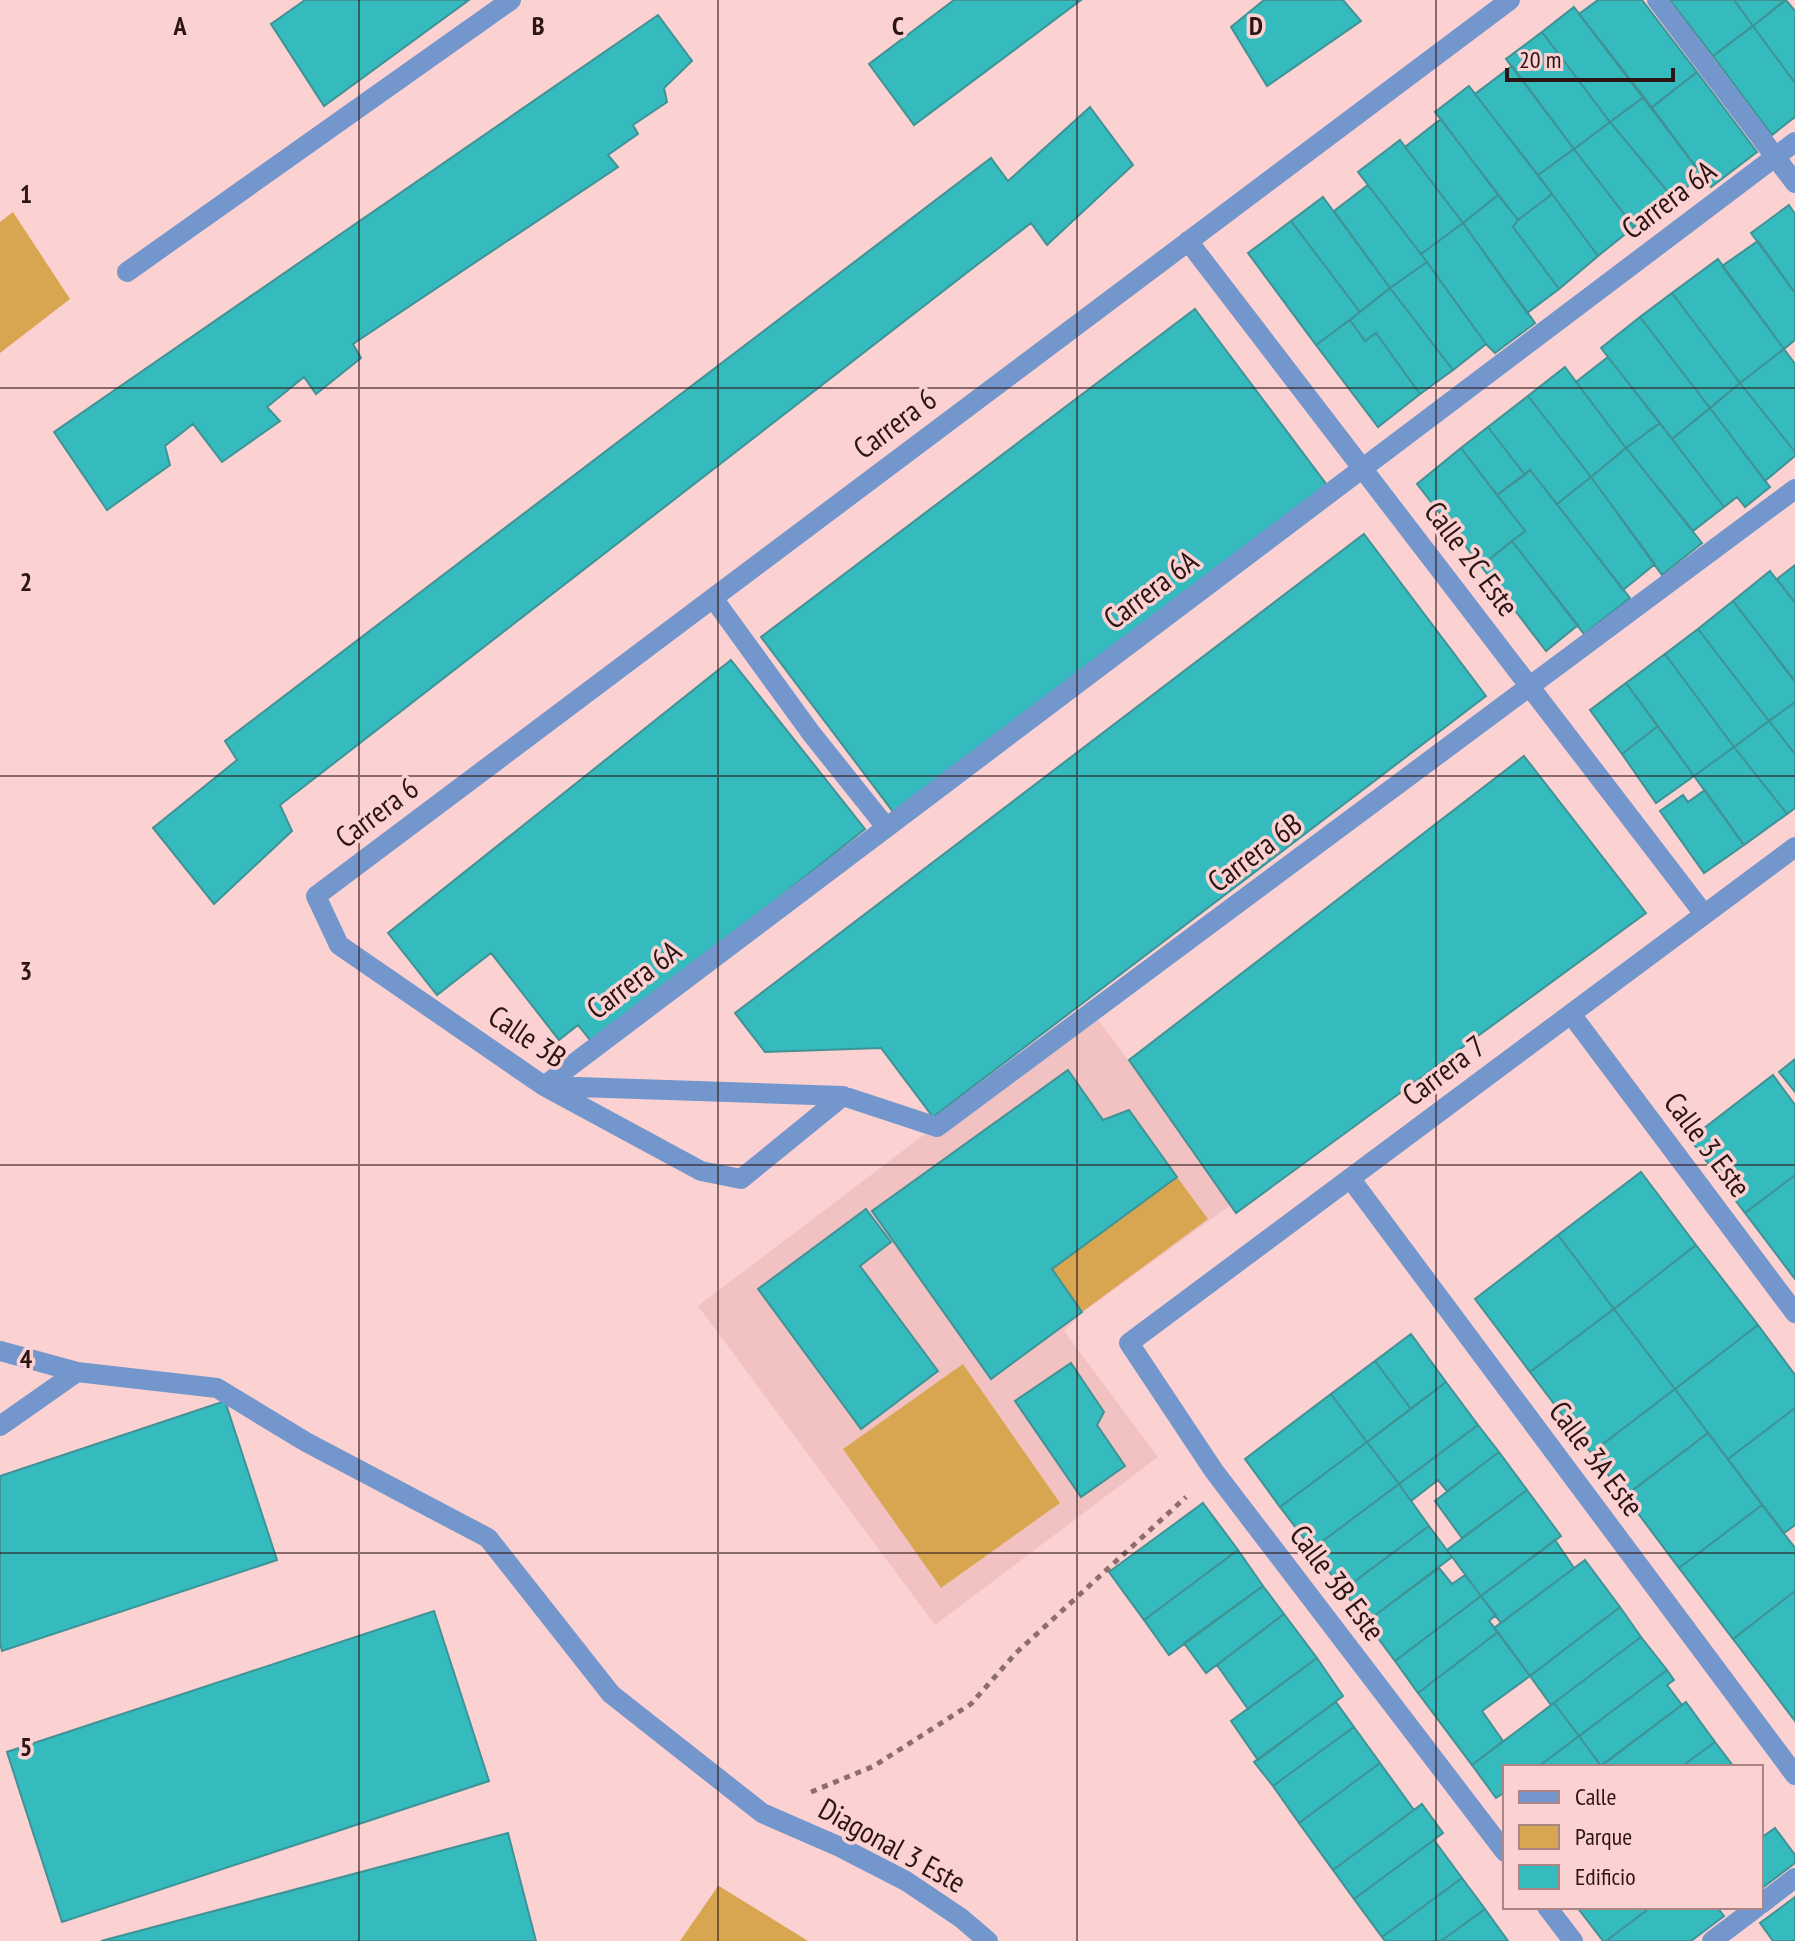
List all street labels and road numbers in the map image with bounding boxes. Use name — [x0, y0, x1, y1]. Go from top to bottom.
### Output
street label: Carrera 6A — [1613, 150, 1724, 247]
street label: Carrera 6 — [845, 379, 943, 467]
street label: Calle 2C Este — [1416, 493, 1528, 623]
street label: Carrera 6A — [1095, 540, 1206, 637]
street label: Carrera 6 — [327, 768, 425, 856]
street label: Carrera 6B — [1199, 804, 1309, 900]
street label: Carrera 6A — [578, 930, 689, 1027]
street label: Calle 3B — [481, 996, 574, 1076]
street label: Carrera 7 — [1394, 1026, 1492, 1114]
street label: Calle 3 Este — [1656, 1084, 1760, 1204]
street label: Calle 3A Este — [1541, 1393, 1653, 1524]
street label: Calle 3B Este — [1282, 1516, 1395, 1648]
street label: Diagonal 3 Este — [812, 1788, 973, 1901]

